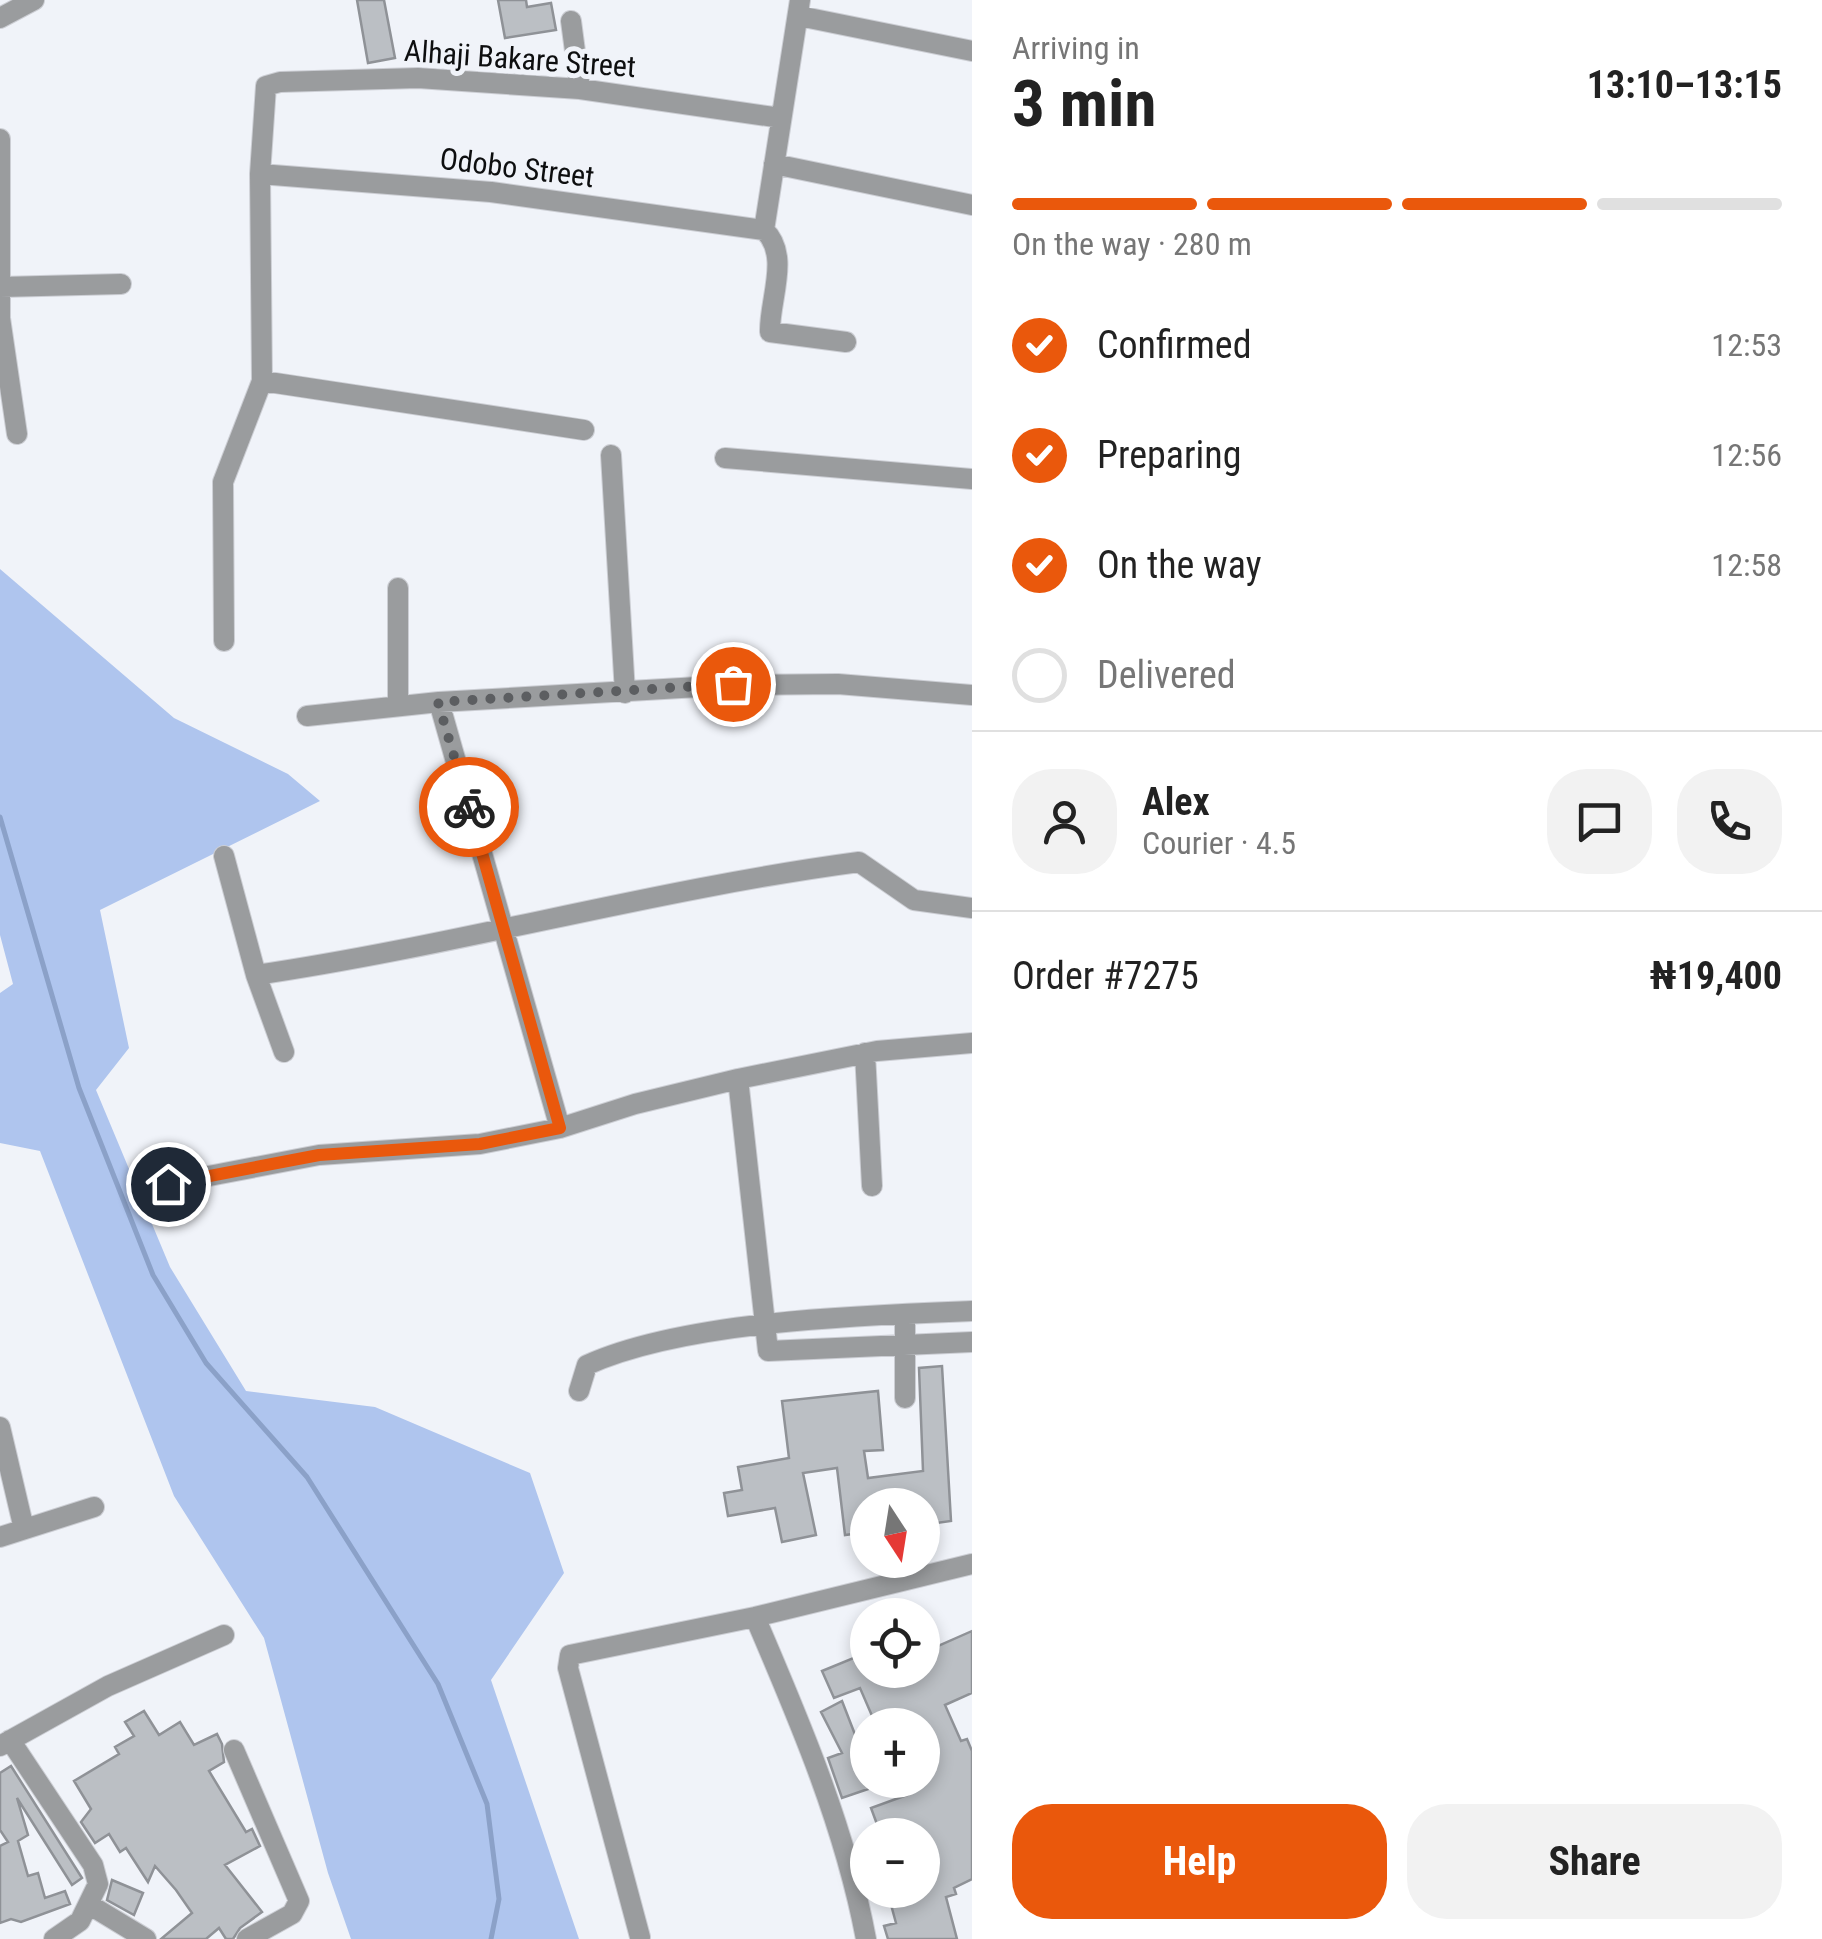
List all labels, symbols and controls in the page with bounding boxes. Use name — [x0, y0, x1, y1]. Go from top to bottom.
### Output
text: Arriving in — [1012, 29, 1140, 67]
street label: Alhaji Bakare Street — [403, 33, 637, 84]
text: 13:10–13:15 — [1587, 63, 1782, 107]
text: 3 min — [1012, 66, 1156, 142]
street label: Odobo Street — [438, 141, 596, 194]
text: On the way · 280 m — [1012, 225, 1252, 263]
icon: check — [1012, 318, 1067, 373]
text: Confirmed — [1097, 323, 1252, 367]
text: 12:53 — [1711, 326, 1782, 364]
icon: check — [1012, 428, 1067, 483]
text: Preparing — [1097, 433, 1242, 477]
text: 12:56 — [1711, 436, 1782, 474]
icon: check — [1012, 538, 1067, 593]
text: On the way — [1097, 543, 1262, 587]
text: 12:58 — [1711, 546, 1782, 584]
pin — [691, 642, 776, 727]
text: Delivered — [1097, 653, 1236, 697]
icon: bag — [706, 657, 761, 712]
courier — [419, 757, 519, 857]
button: person — [1012, 769, 1117, 874]
button: chat — [1547, 769, 1652, 874]
button: phone — [1677, 769, 1782, 874]
icon: bike — [442, 780, 497, 835]
text: Alex — [1142, 780, 1210, 824]
text: Courier · 4.5 — [1142, 824, 1296, 862]
text: Order #7275 — [1012, 954, 1199, 998]
text: ₦19,400 — [1650, 954, 1782, 998]
pin — [126, 1142, 211, 1227]
icon: home — [141, 1157, 196, 1212]
north arrow — [850, 1488, 940, 1578]
map controls — [850, 1488, 940, 1908]
button: locate — [850, 1598, 940, 1688]
button: + — [850, 1708, 940, 1798]
button: Help — [1012, 1804, 1387, 1919]
button: Share — [1407, 1804, 1782, 1919]
button: − — [850, 1818, 940, 1908]

